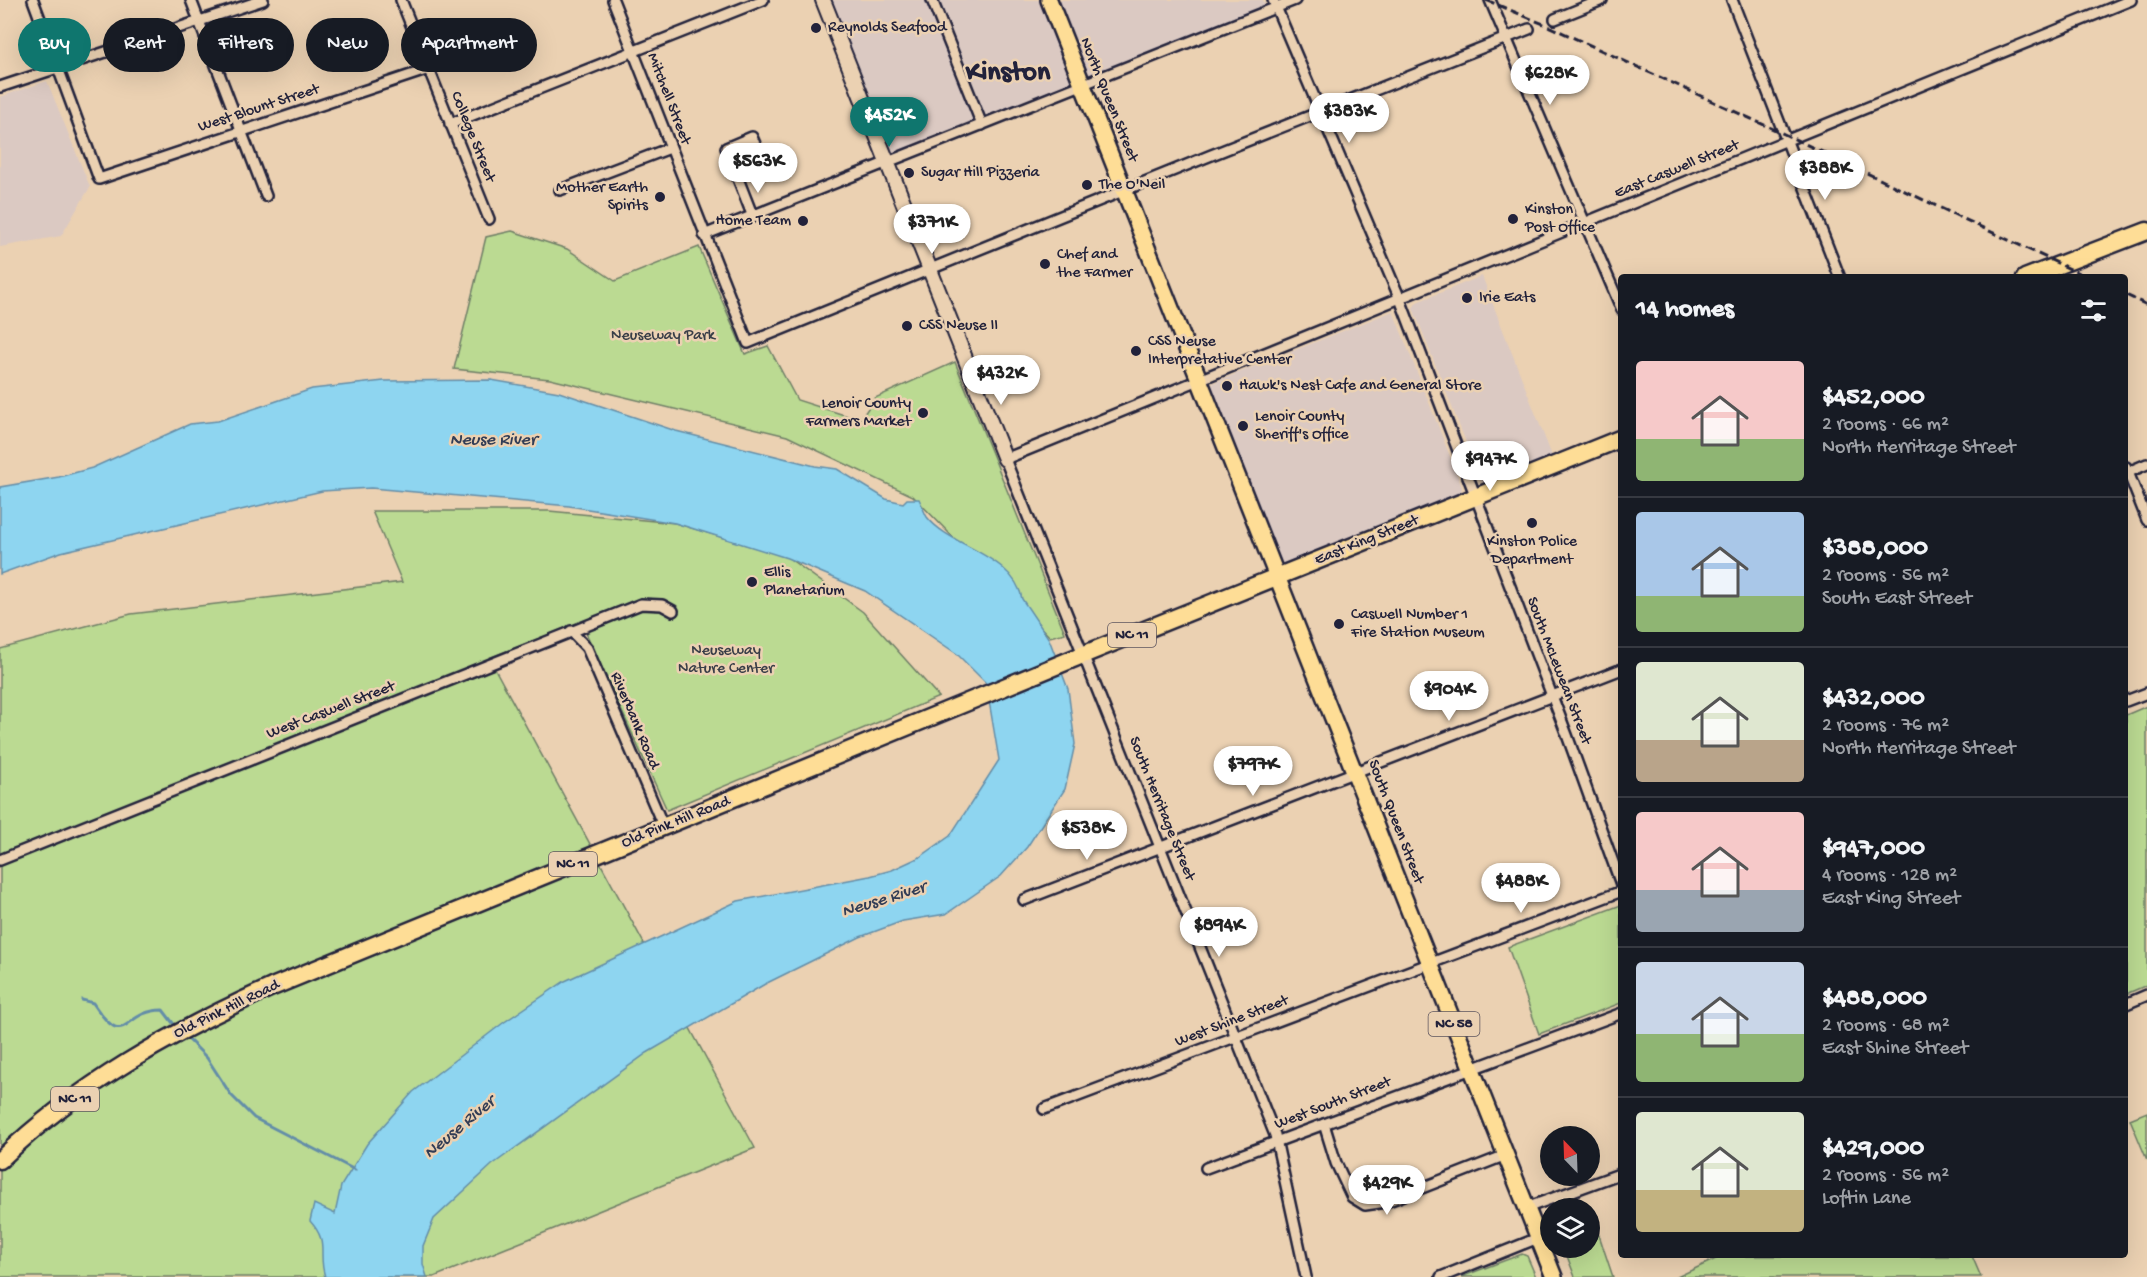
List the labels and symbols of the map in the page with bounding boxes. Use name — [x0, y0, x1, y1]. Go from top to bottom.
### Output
place label: Reynolds Seafood — [828, 19, 948, 38]
marker: Reynolds Seafood — [809, 21, 823, 35]
street label: North Queen Street — [1074, 35, 1142, 166]
street label: Mitchell Street — [642, 50, 695, 149]
pin: $628K — [1508, 55, 1592, 106]
district label: Kinston — [965, 57, 1051, 90]
street label: West Blount Street — [196, 80, 323, 138]
street label: College Street — [445, 89, 499, 186]
pin: $383K — [1307, 93, 1391, 144]
pin: $452K — [847, 97, 931, 148]
street label: East Caswell Street — [1612, 136, 1743, 204]
pin: $563K — [716, 143, 800, 194]
pin: $388K — [1783, 150, 1867, 201]
place label: Sugar Hill Pizzeria — [921, 164, 1041, 183]
marker: Sugar Hill Pizzeria — [902, 166, 916, 180]
place label: The O'Neil — [1098, 176, 1165, 195]
marker: The O'Neil — [1080, 178, 1094, 192]
place label: Mother Earth Spirits — [556, 179, 649, 216]
marker: Mother Earth Spirits — [653, 190, 667, 204]
place label: Kinston Post Office — [1524, 201, 1596, 238]
pin: $371K — [890, 204, 974, 255]
place label: Home Team — [716, 212, 792, 231]
marker: Kinston Post Office — [1506, 212, 1520, 226]
marker: Home Team — [796, 214, 810, 228]
place label: Chef and the Farmer — [1056, 246, 1134, 283]
marker: Chef and the Farmer — [1038, 257, 1052, 271]
place label: Irie Eats — [1479, 289, 1536, 308]
marker: Irie Eats — [1460, 291, 1474, 305]
place label: CSS Neuse II — [919, 317, 998, 336]
marker: CSS Neuse II — [900, 319, 914, 333]
park label: Neuseway Park — [611, 327, 717, 346]
place label: CSS Neuse Interpretative Center — [1148, 333, 1293, 370]
marker: CSS Neuse Interpretative Center — [1129, 344, 1143, 358]
pin: $432K — [959, 355, 1043, 406]
place label: Hawk's Nest Cafe and General Store — [1239, 377, 1482, 396]
marker: Hawk's Nest Cafe and General Store — [1220, 379, 1234, 393]
place label: Lenoir County Farmers Market — [805, 395, 912, 432]
marker: Lenoir County Farmers Market — [916, 406, 930, 420]
place label: Lenoir County Sheriff's Office — [1255, 408, 1349, 445]
marker: Lenoir County Sheriff's Office — [1236, 419, 1250, 433]
water label: Neuse River — [450, 430, 540, 451]
pin: $947K — [1448, 441, 1532, 492]
street label: East King Street — [1312, 511, 1423, 571]
marker: Kinston Police Department — [1525, 516, 1539, 530]
place label: Kinston Police Department — [1487, 533, 1578, 570]
place label: Ellis Planetarium — [763, 564, 845, 601]
marker: Ellis Planetarium — [745, 575, 759, 589]
street label: South McLewean Street — [1521, 595, 1595, 749]
place label: Caswell Number 1 Fire Station Museum — [1350, 606, 1485, 643]
marker: Caswell Number 1 Fire Station Museum — [1332, 617, 1346, 631]
road number: NC 11 — [1108, 623, 1156, 647]
park label: Neuseway Nature Center — [678, 642, 775, 679]
street label: Riverbank Road — [605, 670, 664, 774]
pin: $904K — [1407, 671, 1491, 722]
street label: West Caswell Street — [264, 677, 399, 744]
street label: South Herritage Street — [1123, 734, 1199, 885]
pin: $797K — [1211, 746, 1295, 797]
street label: South Queen Street — [1363, 757, 1428, 888]
street label: Old Pink Hill Road — [619, 792, 735, 853]
pin: $538K — [1045, 810, 1129, 861]
road number: NC 11 — [549, 852, 597, 876]
pin: $488K — [1479, 863, 1563, 914]
water label: Neuse River — [840, 876, 932, 923]
pin: $894K — [1177, 907, 1261, 958]
street label: Old Pink Hill Road — [171, 975, 285, 1044]
street label: West Shine Street — [1173, 991, 1293, 1052]
road number: NC 58 — [1428, 1012, 1480, 1036]
street label: West South Street — [1272, 1073, 1395, 1135]
road number: NC 11 — [51, 1087, 99, 1111]
water label: Neuse River — [420, 1090, 503, 1164]
north arrow — [1540, 1126, 1600, 1186]
pin: $429K — [1345, 1165, 1429, 1216]

